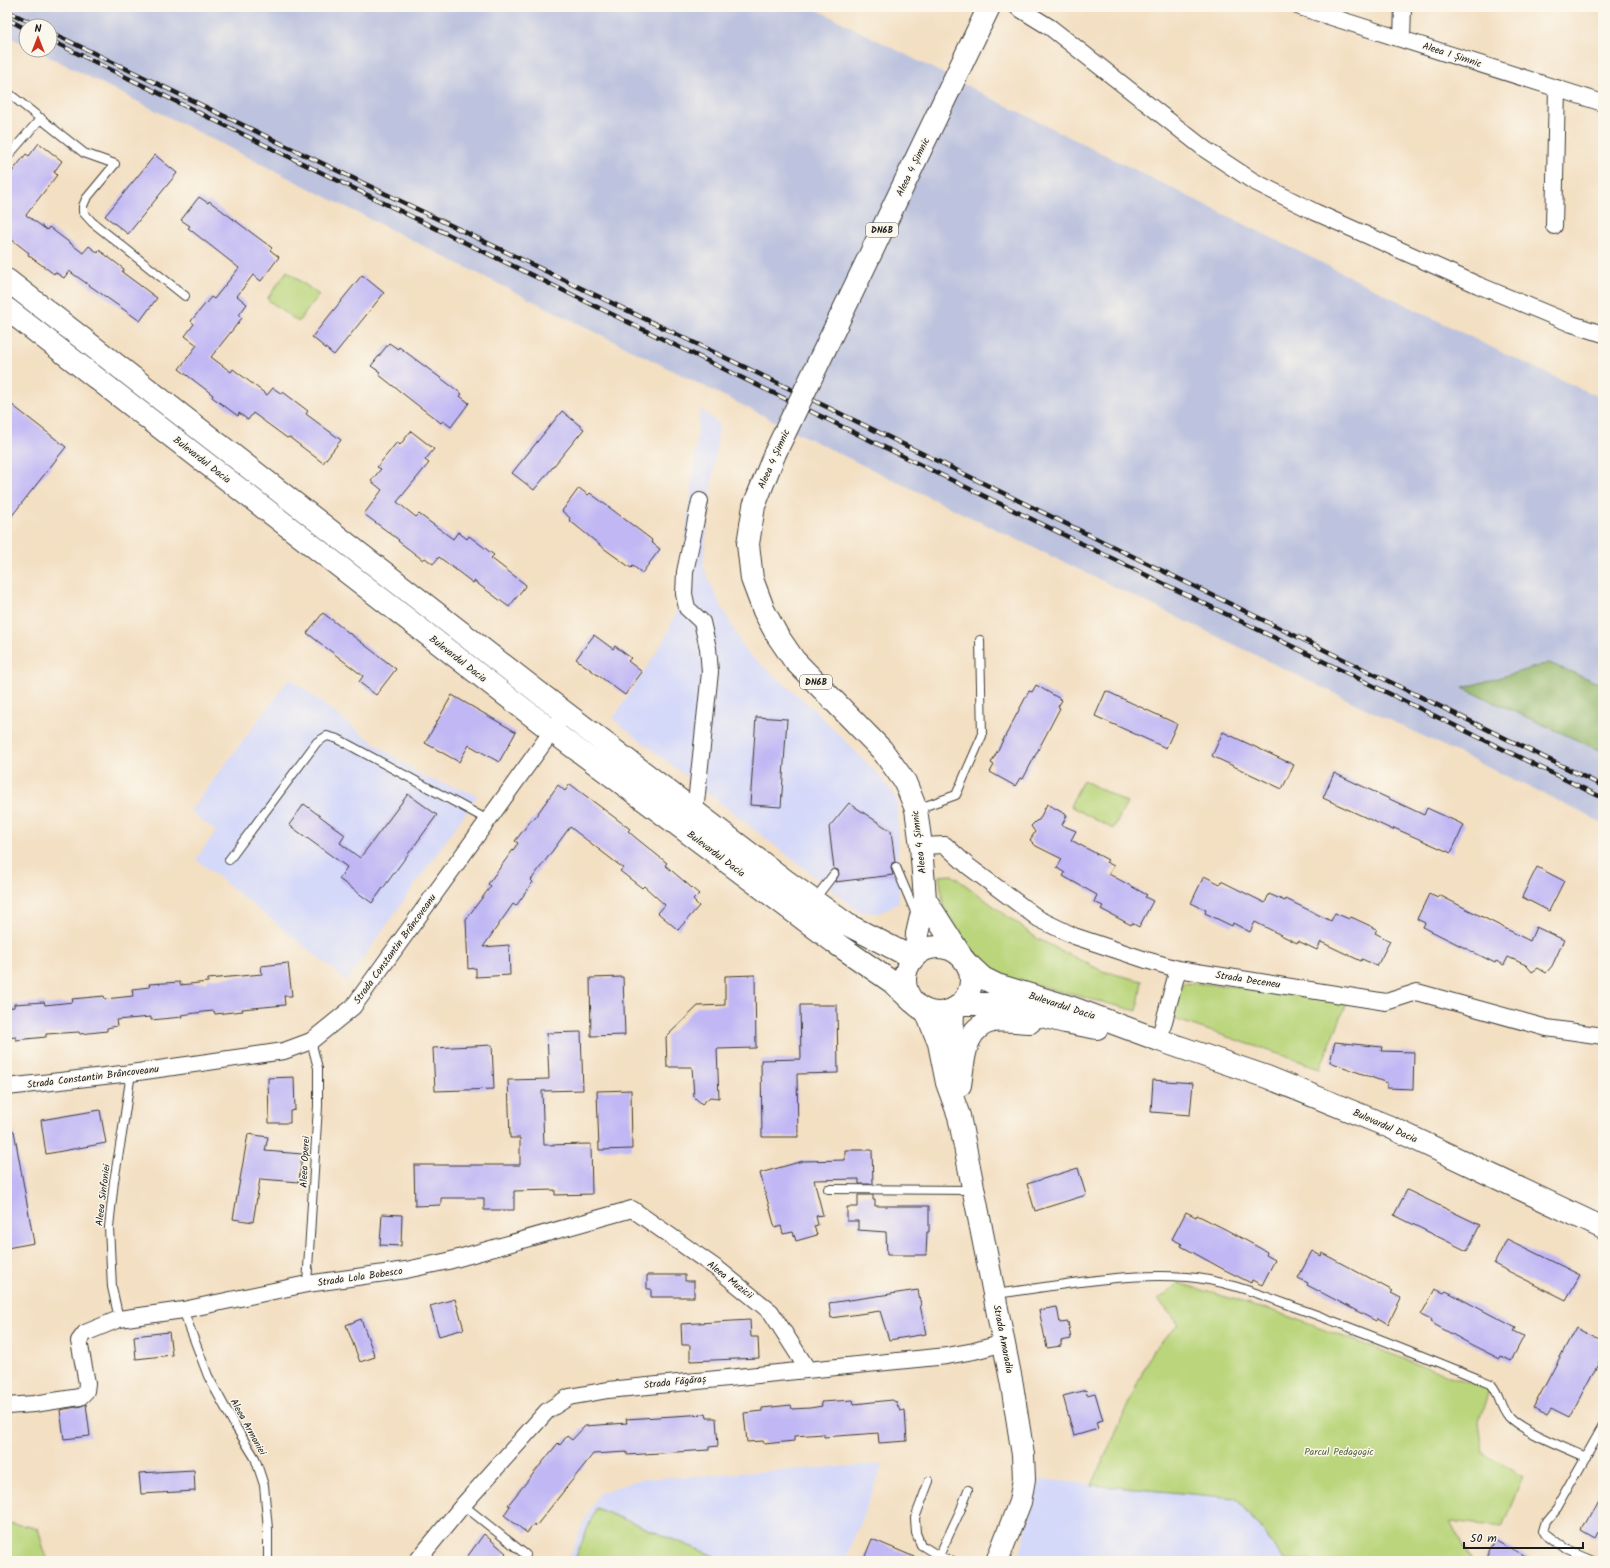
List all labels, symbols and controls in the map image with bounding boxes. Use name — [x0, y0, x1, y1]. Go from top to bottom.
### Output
north arrow — [18, 18, 58, 58]
text: N — [35, 20, 42, 38]
street label: Aleea 1 Șimnic — [1420, 38, 1484, 72]
street label: Aleea 4 Șimnic — [892, 134, 934, 199]
road number: DN6B — [866, 223, 898, 237]
street label: Aleea 4 Șimnic — [754, 426, 794, 491]
street label: Bulevardul Dacia — [170, 432, 234, 488]
street label: Bulevardul Dacia — [426, 631, 490, 687]
road number: DN6B — [800, 675, 832, 689]
street label: Aleea 4 Șimnic — [907, 809, 931, 875]
street label: Bulevardul Dacia — [684, 827, 749, 881]
street label: Strada Constantin Brâncoveanu — [350, 890, 441, 1007]
street label: Strada Deceneu — [1214, 967, 1282, 993]
street label: Bulevardul Dacia — [1027, 988, 1098, 1024]
street label: Strada Constantin Brâncoveanu — [26, 1061, 160, 1093]
street label: Bulevardul Dacia — [1350, 1105, 1420, 1148]
street label: Aleea Operei — [296, 1135, 314, 1188]
street label: Aleea Sinfoniei — [91, 1163, 115, 1227]
street label: Aleea Muzicii — [703, 1257, 757, 1304]
street label: Strada Lola Bobesco — [316, 1263, 404, 1291]
street label: Strada Amaradia — [988, 1303, 1018, 1375]
street label: Strada Făgăraș — [643, 1371, 708, 1393]
street label: Aleea Armoniei — [226, 1396, 270, 1459]
park label: Parcul Pedagogic — [1304, 1444, 1374, 1460]
scale bar — [1464, 1524, 1583, 1550]
text: 50 m — [1470, 1529, 1497, 1548]

